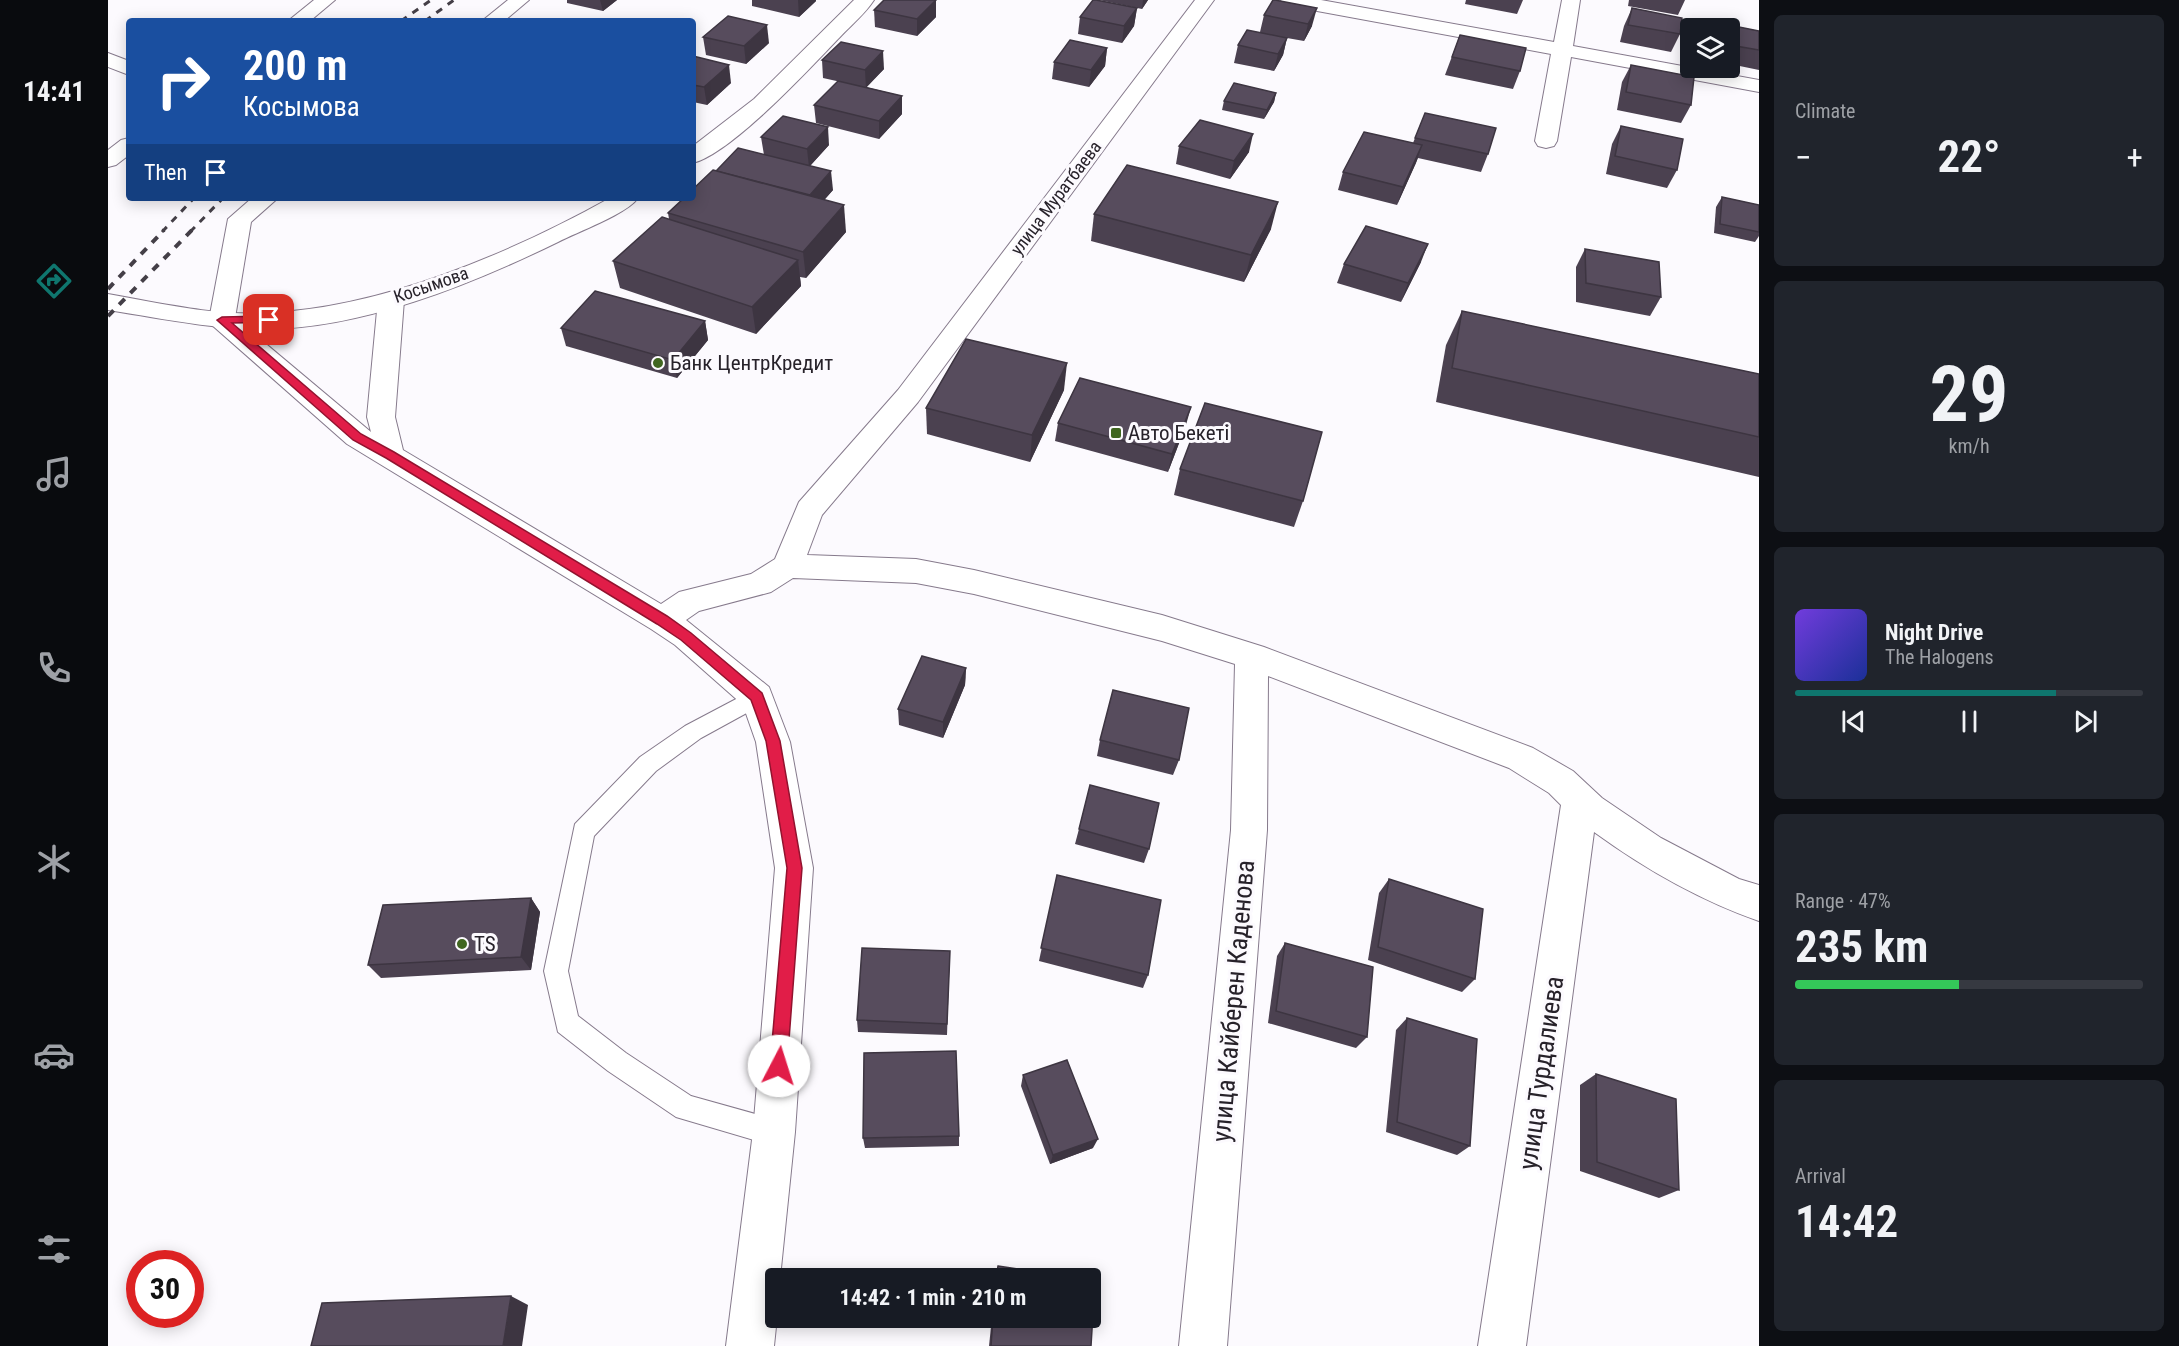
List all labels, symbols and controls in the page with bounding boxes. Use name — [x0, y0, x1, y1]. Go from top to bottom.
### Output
map controls — [1680, 18, 1740, 78]
button: layers — [1680, 18, 1740, 78]
text: 200 m — [243, 41, 348, 90]
icon: right — [144, 42, 222, 120]
text: 14:41 — [23, 76, 85, 108]
text: Косымова — [243, 91, 360, 123]
text: Climate — [1795, 99, 1855, 123]
text: 22° — [1938, 130, 2001, 183]
street label: улица Муратбаева — [1006, 137, 1105, 259]
text: − — [1795, 138, 1812, 177]
text: + — [2127, 138, 2143, 177]
icon: arrive — [199, 156, 232, 189]
text: Then — [144, 160, 187, 185]
icon: directions — [33, 260, 75, 302]
street label: Косымова — [391, 262, 471, 307]
pin — [243, 294, 294, 345]
icon: arrive — [252, 303, 285, 336]
text: 29 — [1930, 349, 2008, 440]
place label: Банк ЦентрКредит — [670, 351, 833, 375]
marker: Банк ЦентрКредит — [651, 356, 665, 370]
place label: Авто Бекетi — [1128, 421, 1229, 445]
marker: Авто Бекетi — [1109, 426, 1123, 440]
text: km/h — [1948, 434, 1990, 458]
icon: music — [33, 453, 75, 495]
text: Night Drive — [1885, 620, 1983, 645]
text: The Halogens — [1885, 645, 1994, 669]
icon: phone — [33, 647, 75, 689]
icon: previous — [1837, 705, 1870, 738]
icon: pause — [1953, 705, 1986, 738]
icon: next — [2069, 705, 2102, 738]
icon: climate — [33, 841, 75, 883]
street label: улица Кайберен Каденова — [1206, 859, 1260, 1143]
text: Range · 47% — [1795, 889, 1891, 913]
text: 235 km — [1795, 920, 1928, 973]
place label: TS — [474, 932, 496, 956]
marker: TS — [455, 937, 469, 951]
street label: улица Турдалиева — [1513, 974, 1569, 1172]
icon: car — [33, 1034, 75, 1076]
position arrow — [747, 1034, 811, 1098]
text: Arrival — [1795, 1164, 1846, 1188]
text: 14:42 — [1795, 1195, 1898, 1248]
icon: filters — [33, 1228, 75, 1270]
speed limit sign: 30 — [126, 1250, 204, 1328]
text: 14:42 · 1 min · 210 m — [840, 1285, 1026, 1310]

